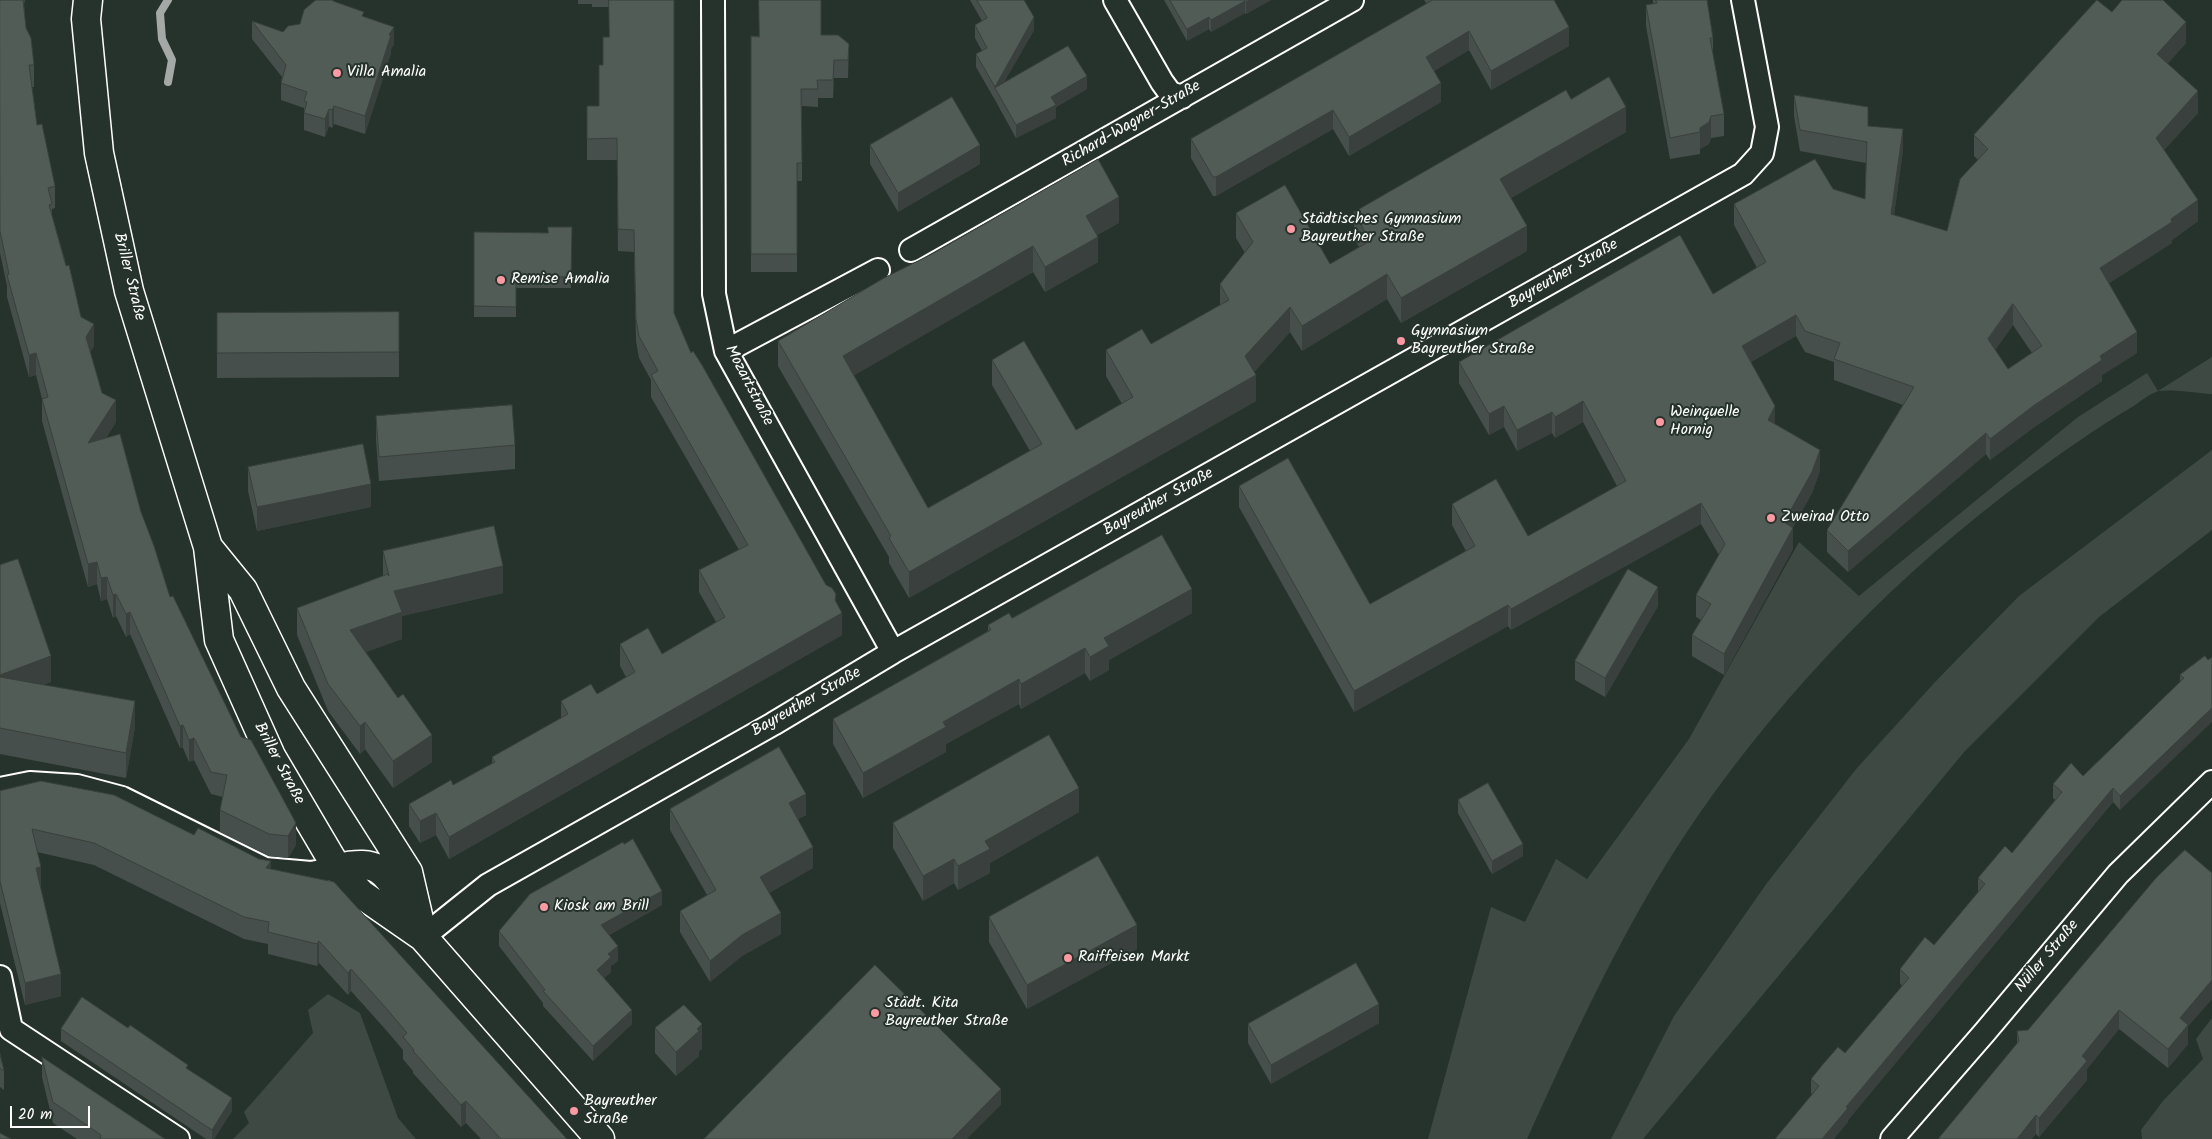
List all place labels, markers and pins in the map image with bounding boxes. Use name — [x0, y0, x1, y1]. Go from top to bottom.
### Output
place label: Villa Amalia — [347, 63, 426, 83]
marker: Villa Amalia — [331, 67, 343, 79]
place label: Städtisches Gymnasium Bayreuther Straße — [1301, 210, 1461, 248]
marker: Städtisches Gymnasium Bayreuther Straße — [1285, 223, 1297, 235]
place label: Remise Amalia — [511, 270, 610, 290]
marker: Remise Amalia — [495, 274, 507, 286]
place label: Gymnasium Bayreuther Straße — [1411, 322, 1534, 360]
marker: Gymnasium Bayreuther Straße — [1395, 335, 1407, 347]
place label: Weinquelle Hornig — [1670, 403, 1740, 441]
marker: Weinquelle Hornig — [1654, 416, 1666, 428]
place label: Zweirad Otto — [1781, 508, 1869, 528]
marker: Zweirad Otto — [1765, 512, 1777, 524]
place label: Kiosk am Brill — [554, 897, 649, 917]
marker: Kiosk am Brill — [538, 901, 550, 913]
place label: Raiffeisen Markt — [1078, 948, 1190, 968]
marker: Raiffeisen Markt — [1062, 952, 1074, 964]
place label: Städt. Kita Bayreuther Straße — [885, 994, 1008, 1032]
marker: Städt. Kita Bayreuther Straße — [869, 1007, 881, 1019]
place label: Bayreuther Straße — [584, 1092, 657, 1130]
marker: Bayreuther Straße — [568, 1105, 580, 1117]

